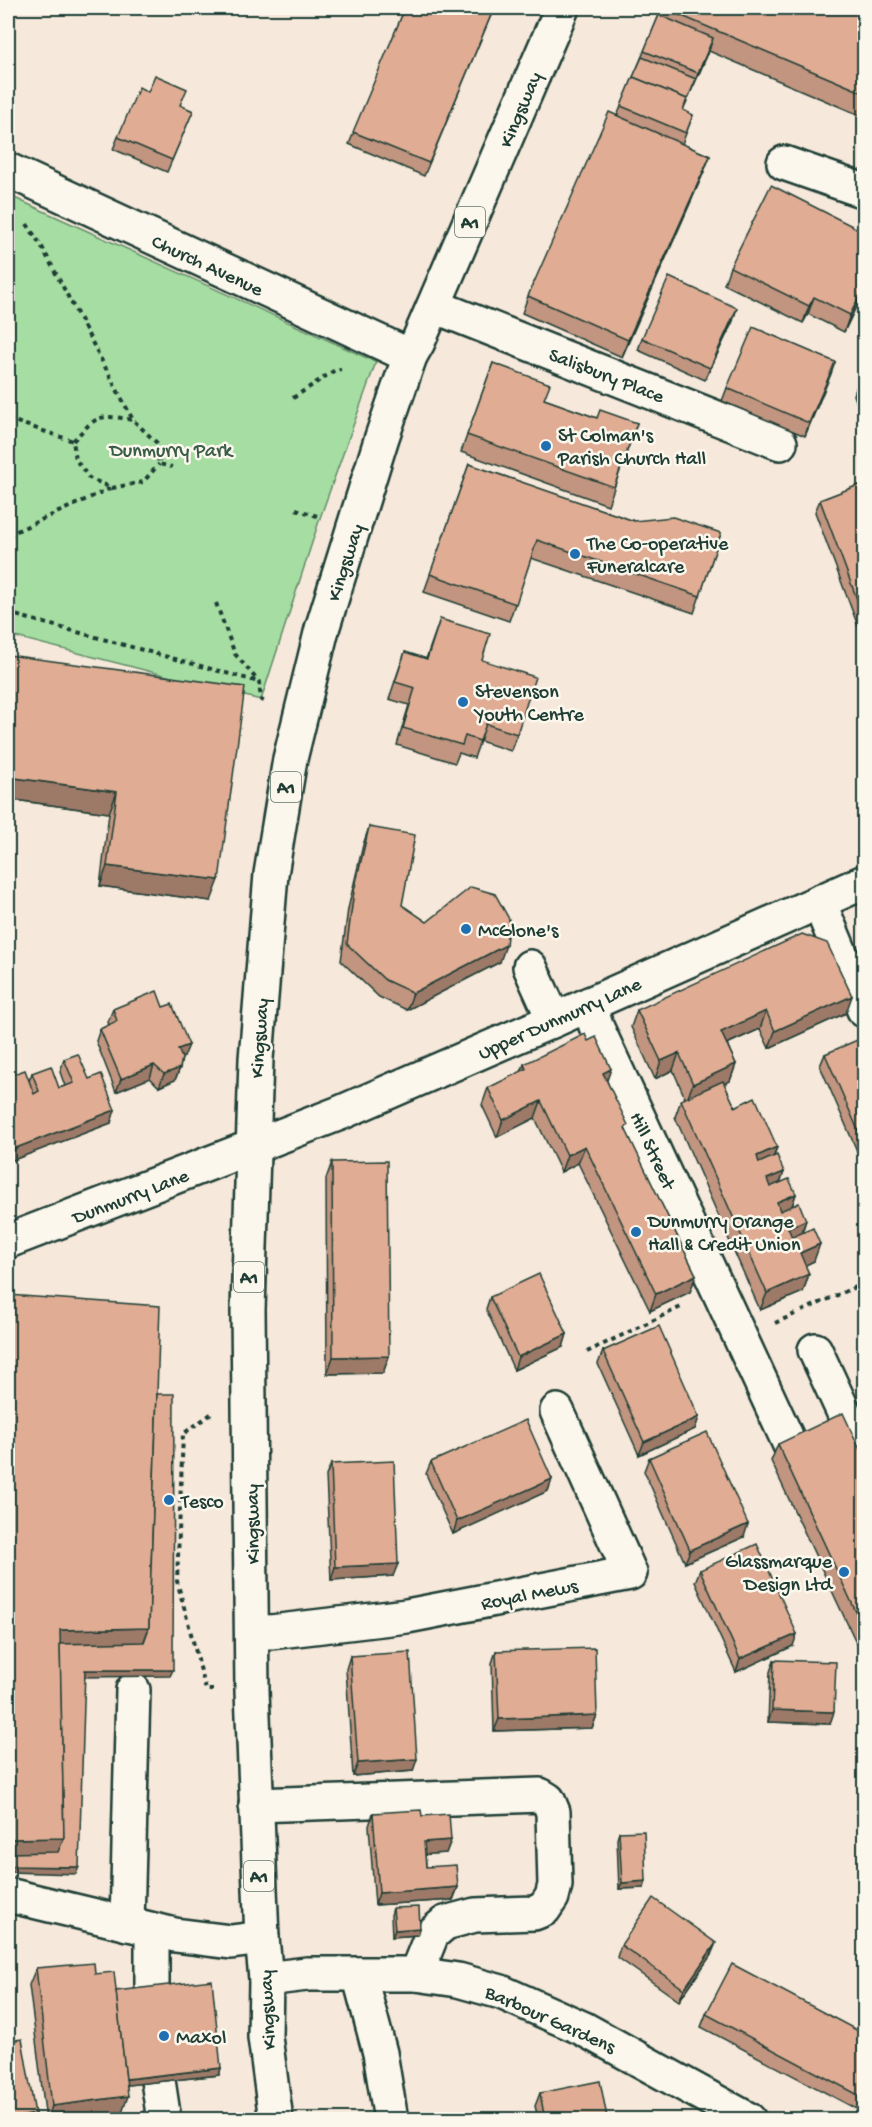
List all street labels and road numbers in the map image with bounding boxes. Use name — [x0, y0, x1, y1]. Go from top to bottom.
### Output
street label: Kingsway — [496, 69, 549, 152]
road number: A1 — [455, 207, 485, 237]
street label: Church Avenue — [147, 231, 267, 303]
street label: Salisbury Place — [545, 345, 667, 410]
street label: Kingsway — [324, 521, 371, 605]
road number: A1 — [271, 772, 301, 802]
street label: Upper Dunmurry Lane — [475, 974, 646, 1066]
street label: Kingsway — [247, 997, 276, 1079]
street label: Hill Street — [623, 1109, 679, 1195]
street label: Dunmurry Lane — [68, 1165, 193, 1232]
road number: A1 — [234, 1262, 264, 1292]
street label: Kingsway — [242, 1484, 267, 1564]
street label: Royal Mews — [479, 1576, 581, 1617]
road number: A1 — [244, 1861, 274, 1891]
street label: Kingsway — [256, 1969, 283, 2050]
street label: Barbour Gardens — [480, 1982, 619, 2060]

